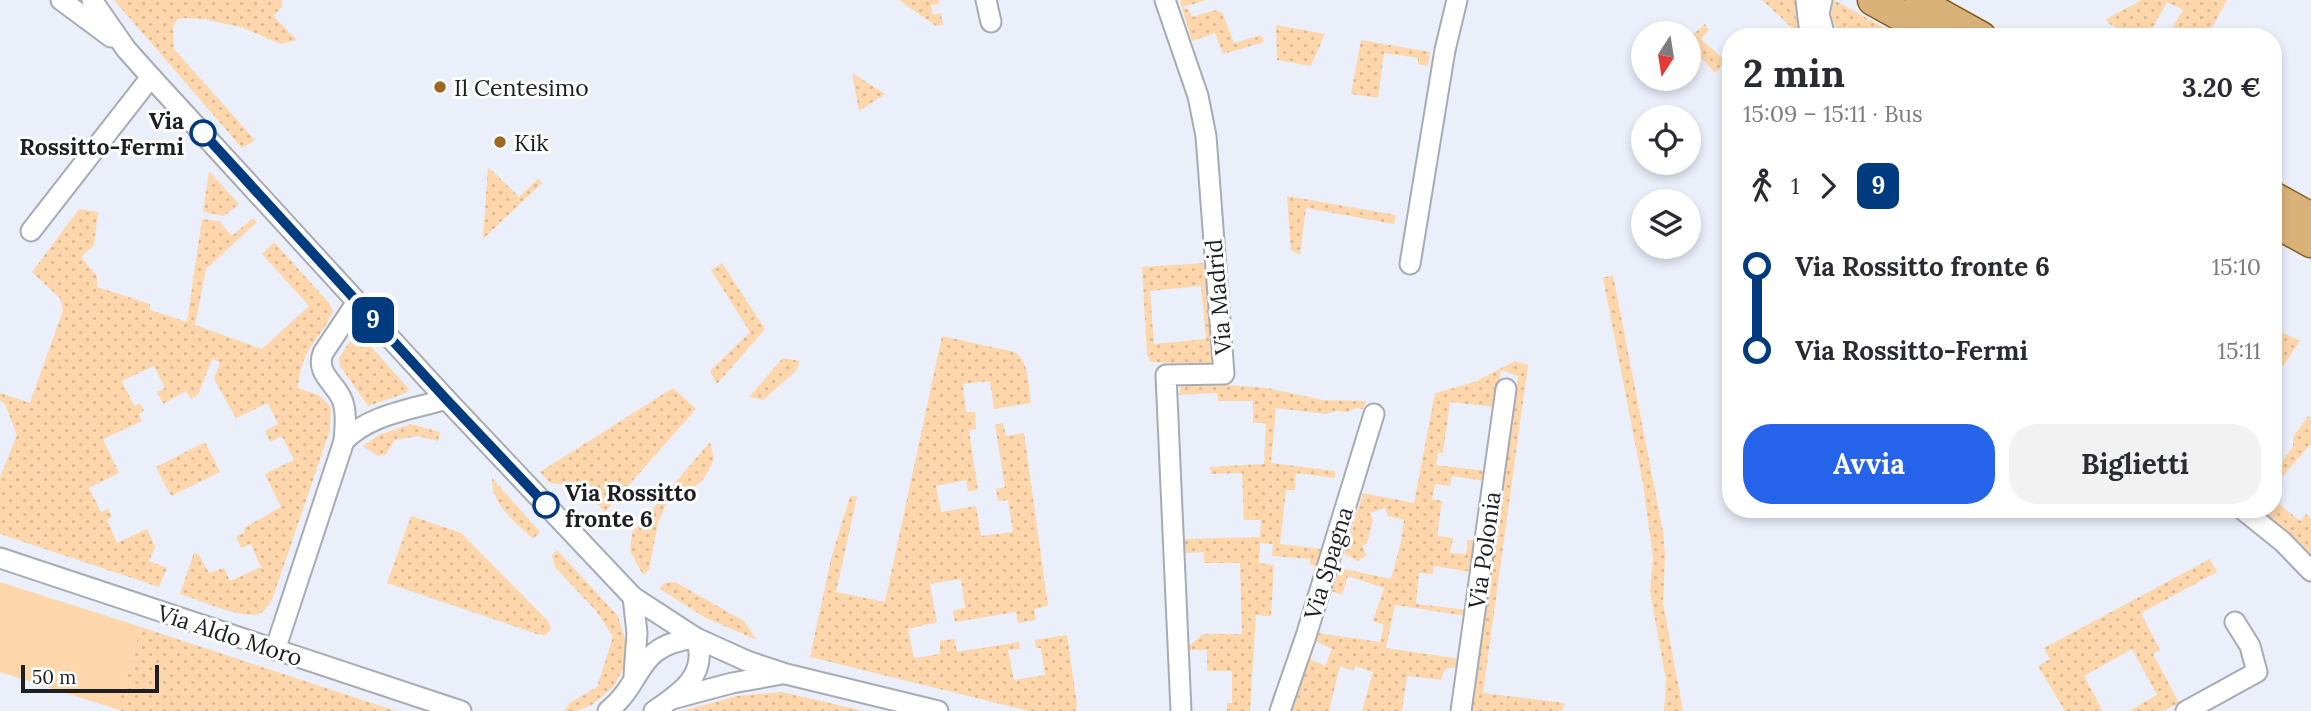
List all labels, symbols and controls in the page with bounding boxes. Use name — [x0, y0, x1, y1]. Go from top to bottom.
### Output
north arrow — [1631, 21, 1701, 91]
map controls — [1631, 21, 1701, 259]
text: 2 min — [1743, 49, 1845, 97]
text: 3.20 € — [2182, 71, 2261, 104]
place label: Il Centesimo — [454, 73, 589, 102]
marker: Il Centesimo — [432, 79, 448, 95]
text: 15:09 – 15:11 · Bus — [1743, 99, 1923, 128]
button: locate — [1631, 105, 1701, 175]
place label: Via Rossitto-Fermi — [19, 106, 184, 161]
marker: Via Rossitto-Fermi — [190, 120, 216, 146]
place label: Kik — [514, 128, 549, 157]
marker: Kik — [492, 134, 508, 150]
icon: walk — [1743, 167, 1781, 205]
icon: forward — [1809, 167, 1847, 205]
text: 9 — [1871, 170, 1885, 201]
text: 1 — [1791, 171, 1799, 200]
button: layers — [1631, 189, 1701, 259]
street label: Via Madrid — [1198, 238, 1238, 357]
text: Via Rossitto fronte 6 — [1795, 250, 2050, 283]
text: 15:10 — [2212, 252, 2261, 281]
line badge: 9 — [350, 297, 396, 343]
text: 9 — [366, 304, 380, 335]
text: Via Rossitto-Fermi — [1795, 334, 2028, 367]
text: 15:11 — [2218, 336, 2261, 365]
button: Avvia — [1743, 424, 1995, 504]
button: Biglietti — [2009, 424, 2261, 504]
place label: Via Rossitto fronte 6 — [565, 478, 697, 533]
street label: Via Polonia — [1461, 489, 1507, 612]
marker: Via Rossitto fronte 6 — [533, 492, 559, 518]
street label: Via Spagna — [1297, 503, 1359, 624]
street label: Via Aldo Moro — [153, 598, 306, 672]
scale bar — [21, 662, 159, 694]
text: 50 m — [32, 665, 76, 689]

